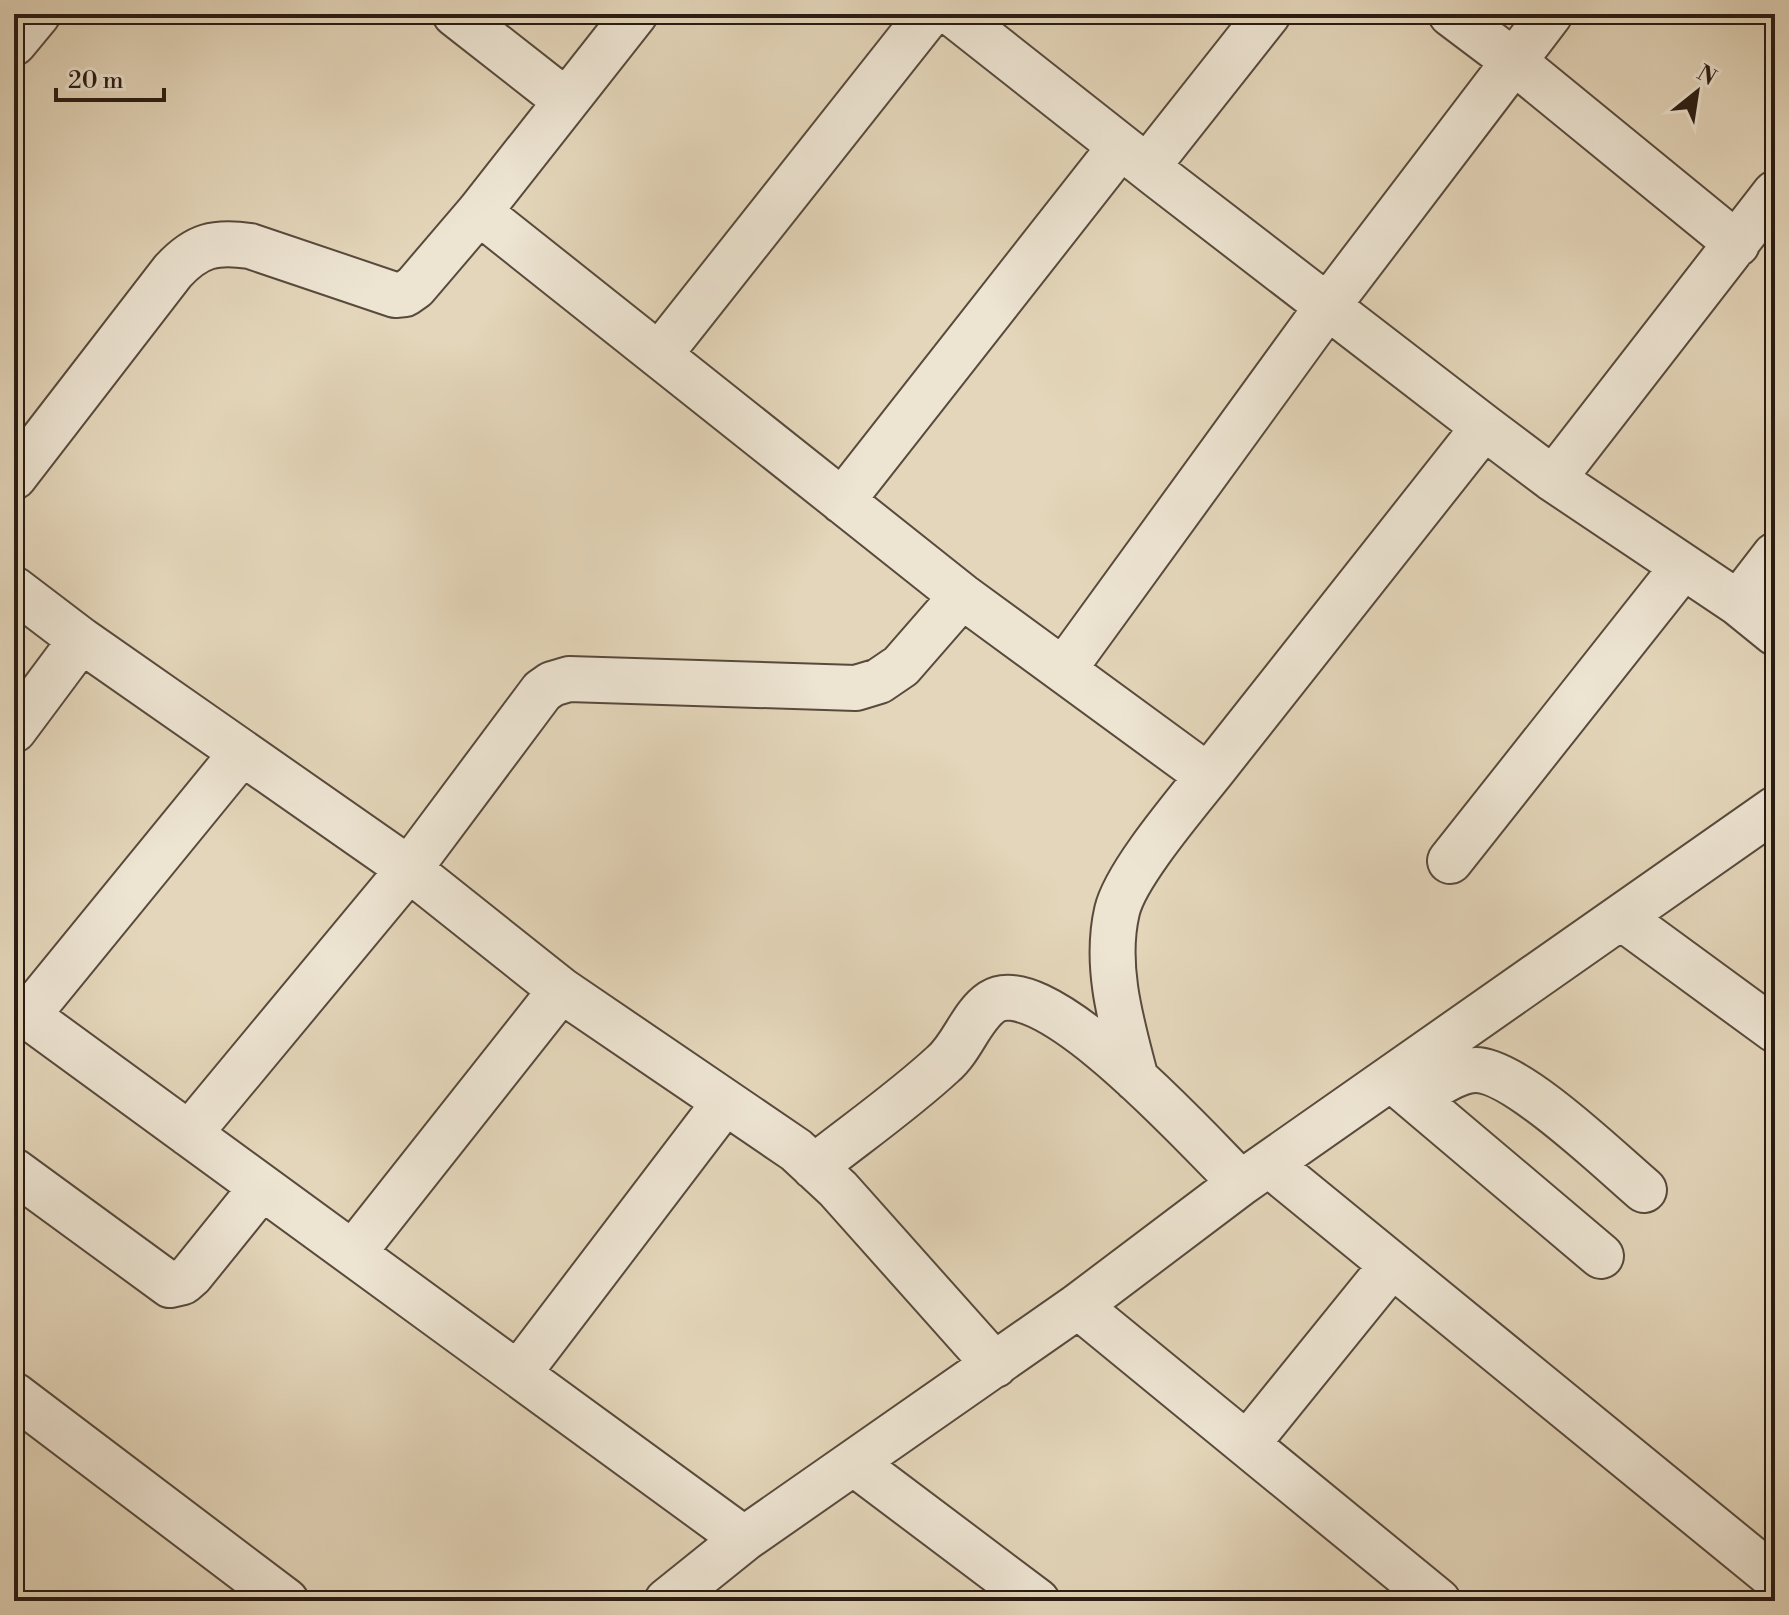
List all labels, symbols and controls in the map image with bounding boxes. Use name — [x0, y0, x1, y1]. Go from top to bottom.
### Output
scale bar — [56, 52, 164, 102]
north arrow — [1657, 52, 1737, 132]
text: N — [1692, 60, 1721, 92]
text: 20 m — [68, 66, 124, 96]

